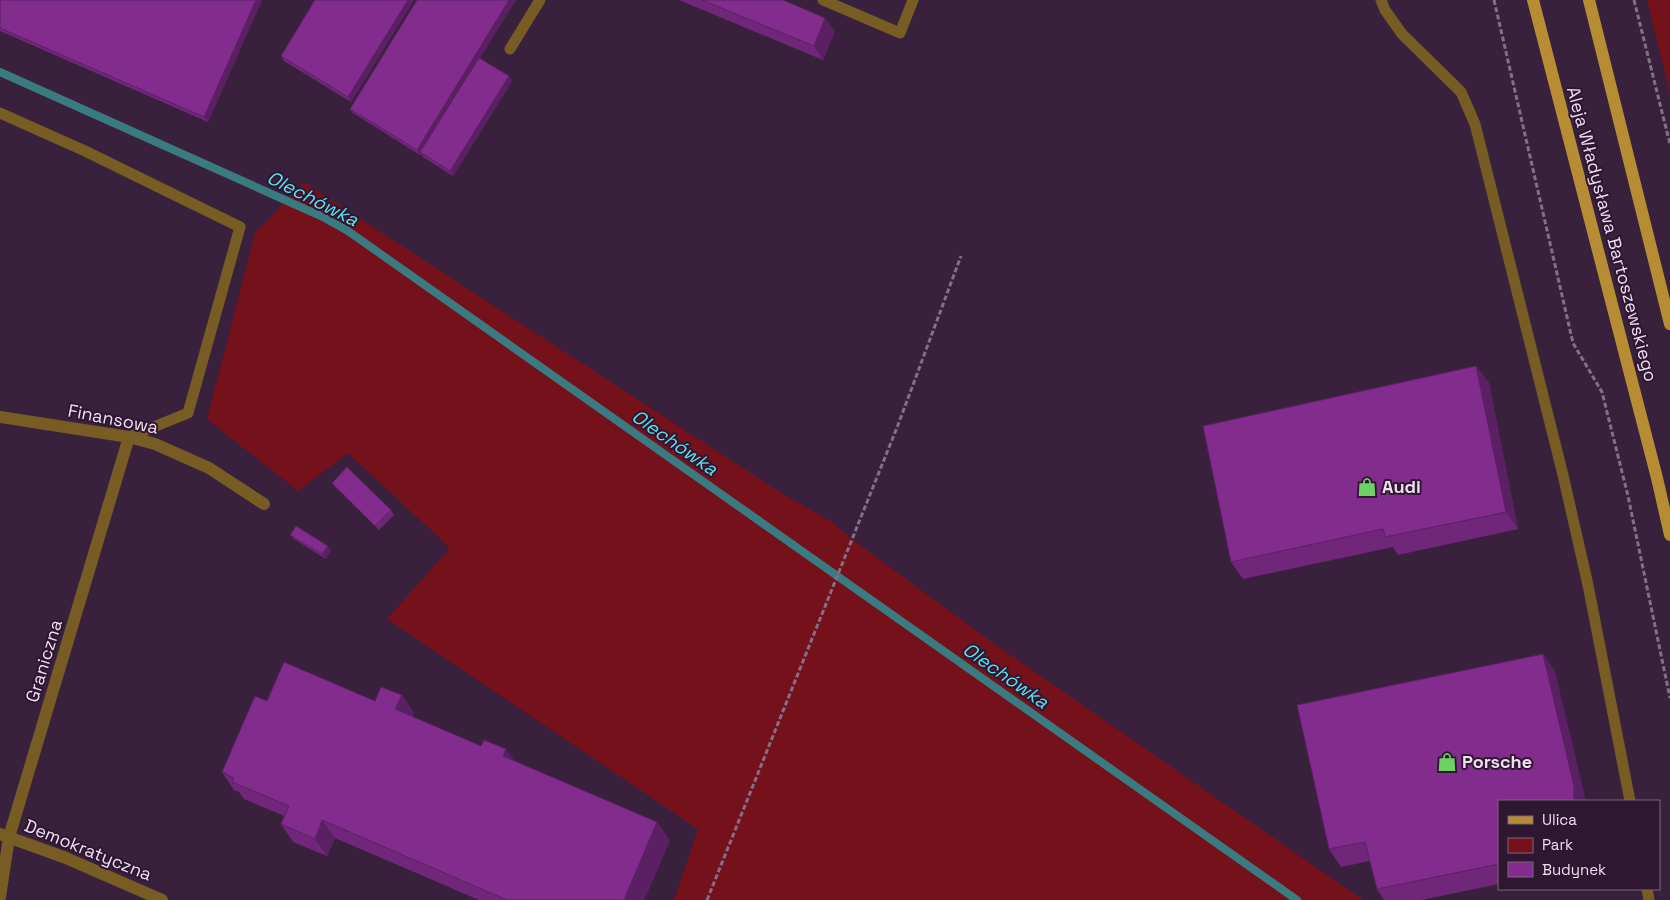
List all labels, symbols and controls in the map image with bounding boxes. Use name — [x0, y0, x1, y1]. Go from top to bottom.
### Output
street label: Aleja Władysława Bartoszewskiego — [1562, 84, 1663, 384]
water label: Olechówka — [263, 165, 363, 232]
street label: Finansowa — [66, 398, 160, 439]
water label: Olechówka — [627, 404, 723, 481]
place label: Audi — [1382, 475, 1421, 498]
shop icon: Audi — [1356, 476, 1378, 498]
street label: Graniczna — [20, 617, 67, 705]
water label: Olechówka — [958, 637, 1054, 714]
place label: Porsche — [1462, 750, 1532, 773]
shop icon: Porsche — [1436, 751, 1458, 773]
legend — [1498, 800, 1660, 890]
text: Ulica — [1542, 810, 1577, 829]
street label: Demokratyczna — [21, 813, 155, 886]
text: Park — [1542, 835, 1573, 854]
text: Budynek — [1542, 860, 1606, 879]

